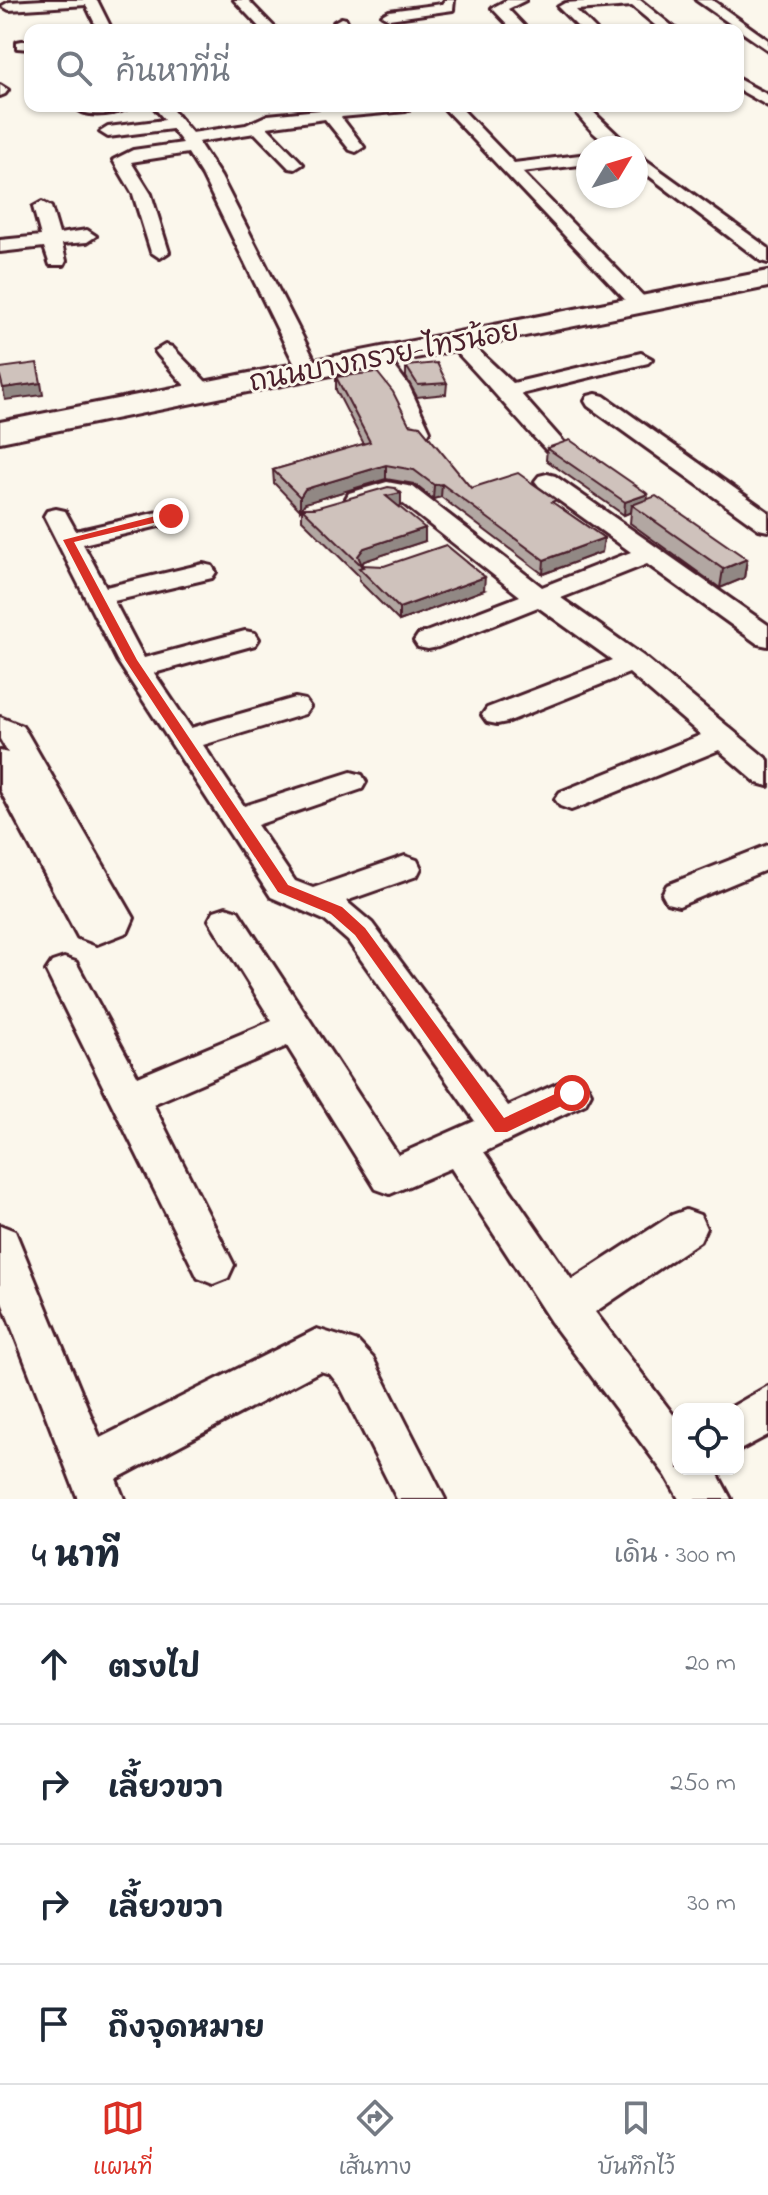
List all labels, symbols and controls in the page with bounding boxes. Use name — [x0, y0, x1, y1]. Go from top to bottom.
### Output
search box — [24, 24, 744, 112]
icon: search — [52, 46, 96, 90]
text: ค้นหาที่นี่ — [116, 52, 230, 96]
north arrow — [576, 136, 648, 208]
street label: ถนนบางกรวย-ไทรน้อย — [246, 310, 523, 405]
route end — [153, 498, 189, 534]
route start — [554, 1075, 590, 1111]
map controls — [672, 1403, 744, 1475]
button: locate — [672, 1403, 744, 1475]
text: 4 นาที — [32, 1533, 120, 1583]
text: เดิน · 300 m — [614, 1537, 736, 1575]
icon: ahead — [32, 1642, 76, 1686]
text: 20 m — [685, 1645, 736, 1683]
text: ตรงไป — [108, 1648, 200, 1692]
icon: right — [32, 1762, 76, 1806]
text: 250 m — [670, 1765, 736, 1803]
text: เลี้ยวขวา — [108, 1768, 223, 1812]
icon: right — [32, 1882, 76, 1926]
text: 30 m — [687, 1885, 736, 1923]
text: เลี้ยวขวา — [108, 1888, 223, 1932]
icon: arrive — [32, 2002, 76, 2046]
text: ถึงจุดหมาย — [108, 2008, 265, 2052]
tab: แผนที่ — [93, 2096, 152, 2185]
tab: เส้นทาง — [339, 2096, 411, 2185]
tab: บันทึกไว้ — [598, 2096, 675, 2185]

